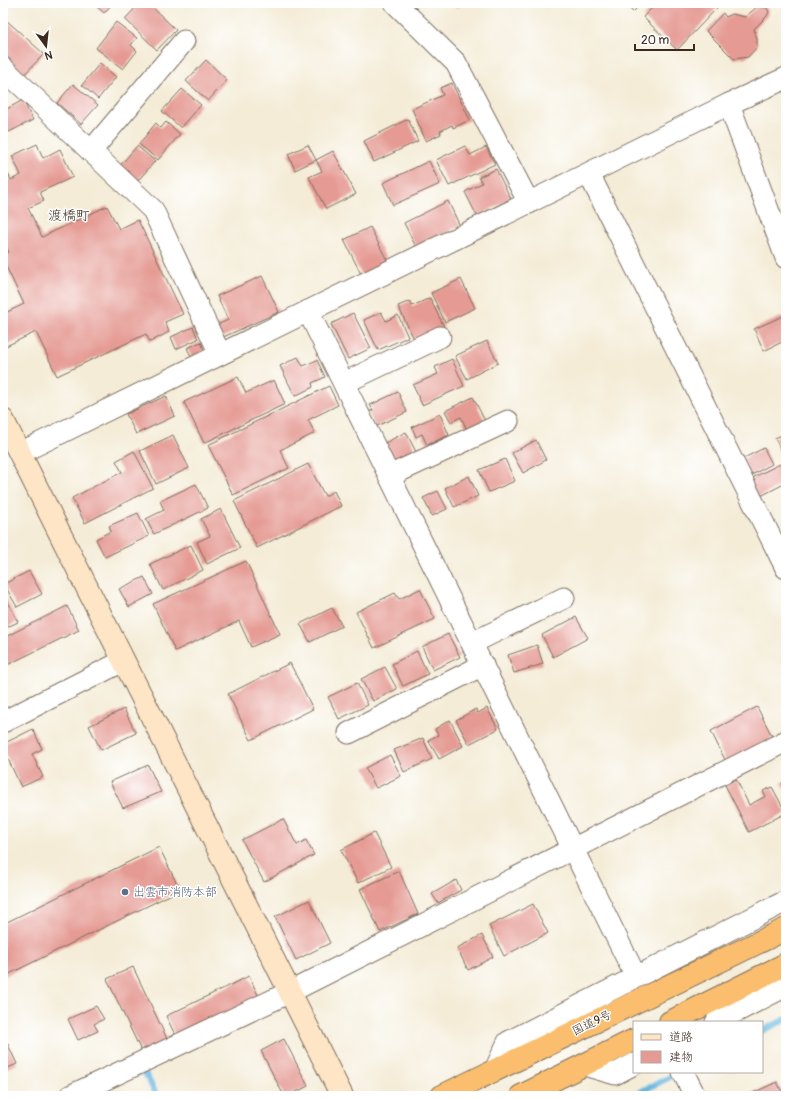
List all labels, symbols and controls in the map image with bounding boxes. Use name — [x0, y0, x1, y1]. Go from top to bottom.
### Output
north arrow — [26, 26, 66, 66]
scale bar — [635, 26, 694, 52]
text: 20 m — [641, 33, 670, 48]
text: N — [43, 48, 54, 63]
district label: 渡橋町 — [48, 207, 90, 224]
place label: 出雲市消防本部 — [133, 885, 217, 900]
marker: 出雲市消防本部 — [120, 887, 130, 897]
street label: 国道9号 — [570, 1007, 614, 1039]
legend — [633, 1021, 763, 1073]
text: 道路 — [669, 1030, 693, 1045]
text: 建物 — [669, 1050, 693, 1065]

